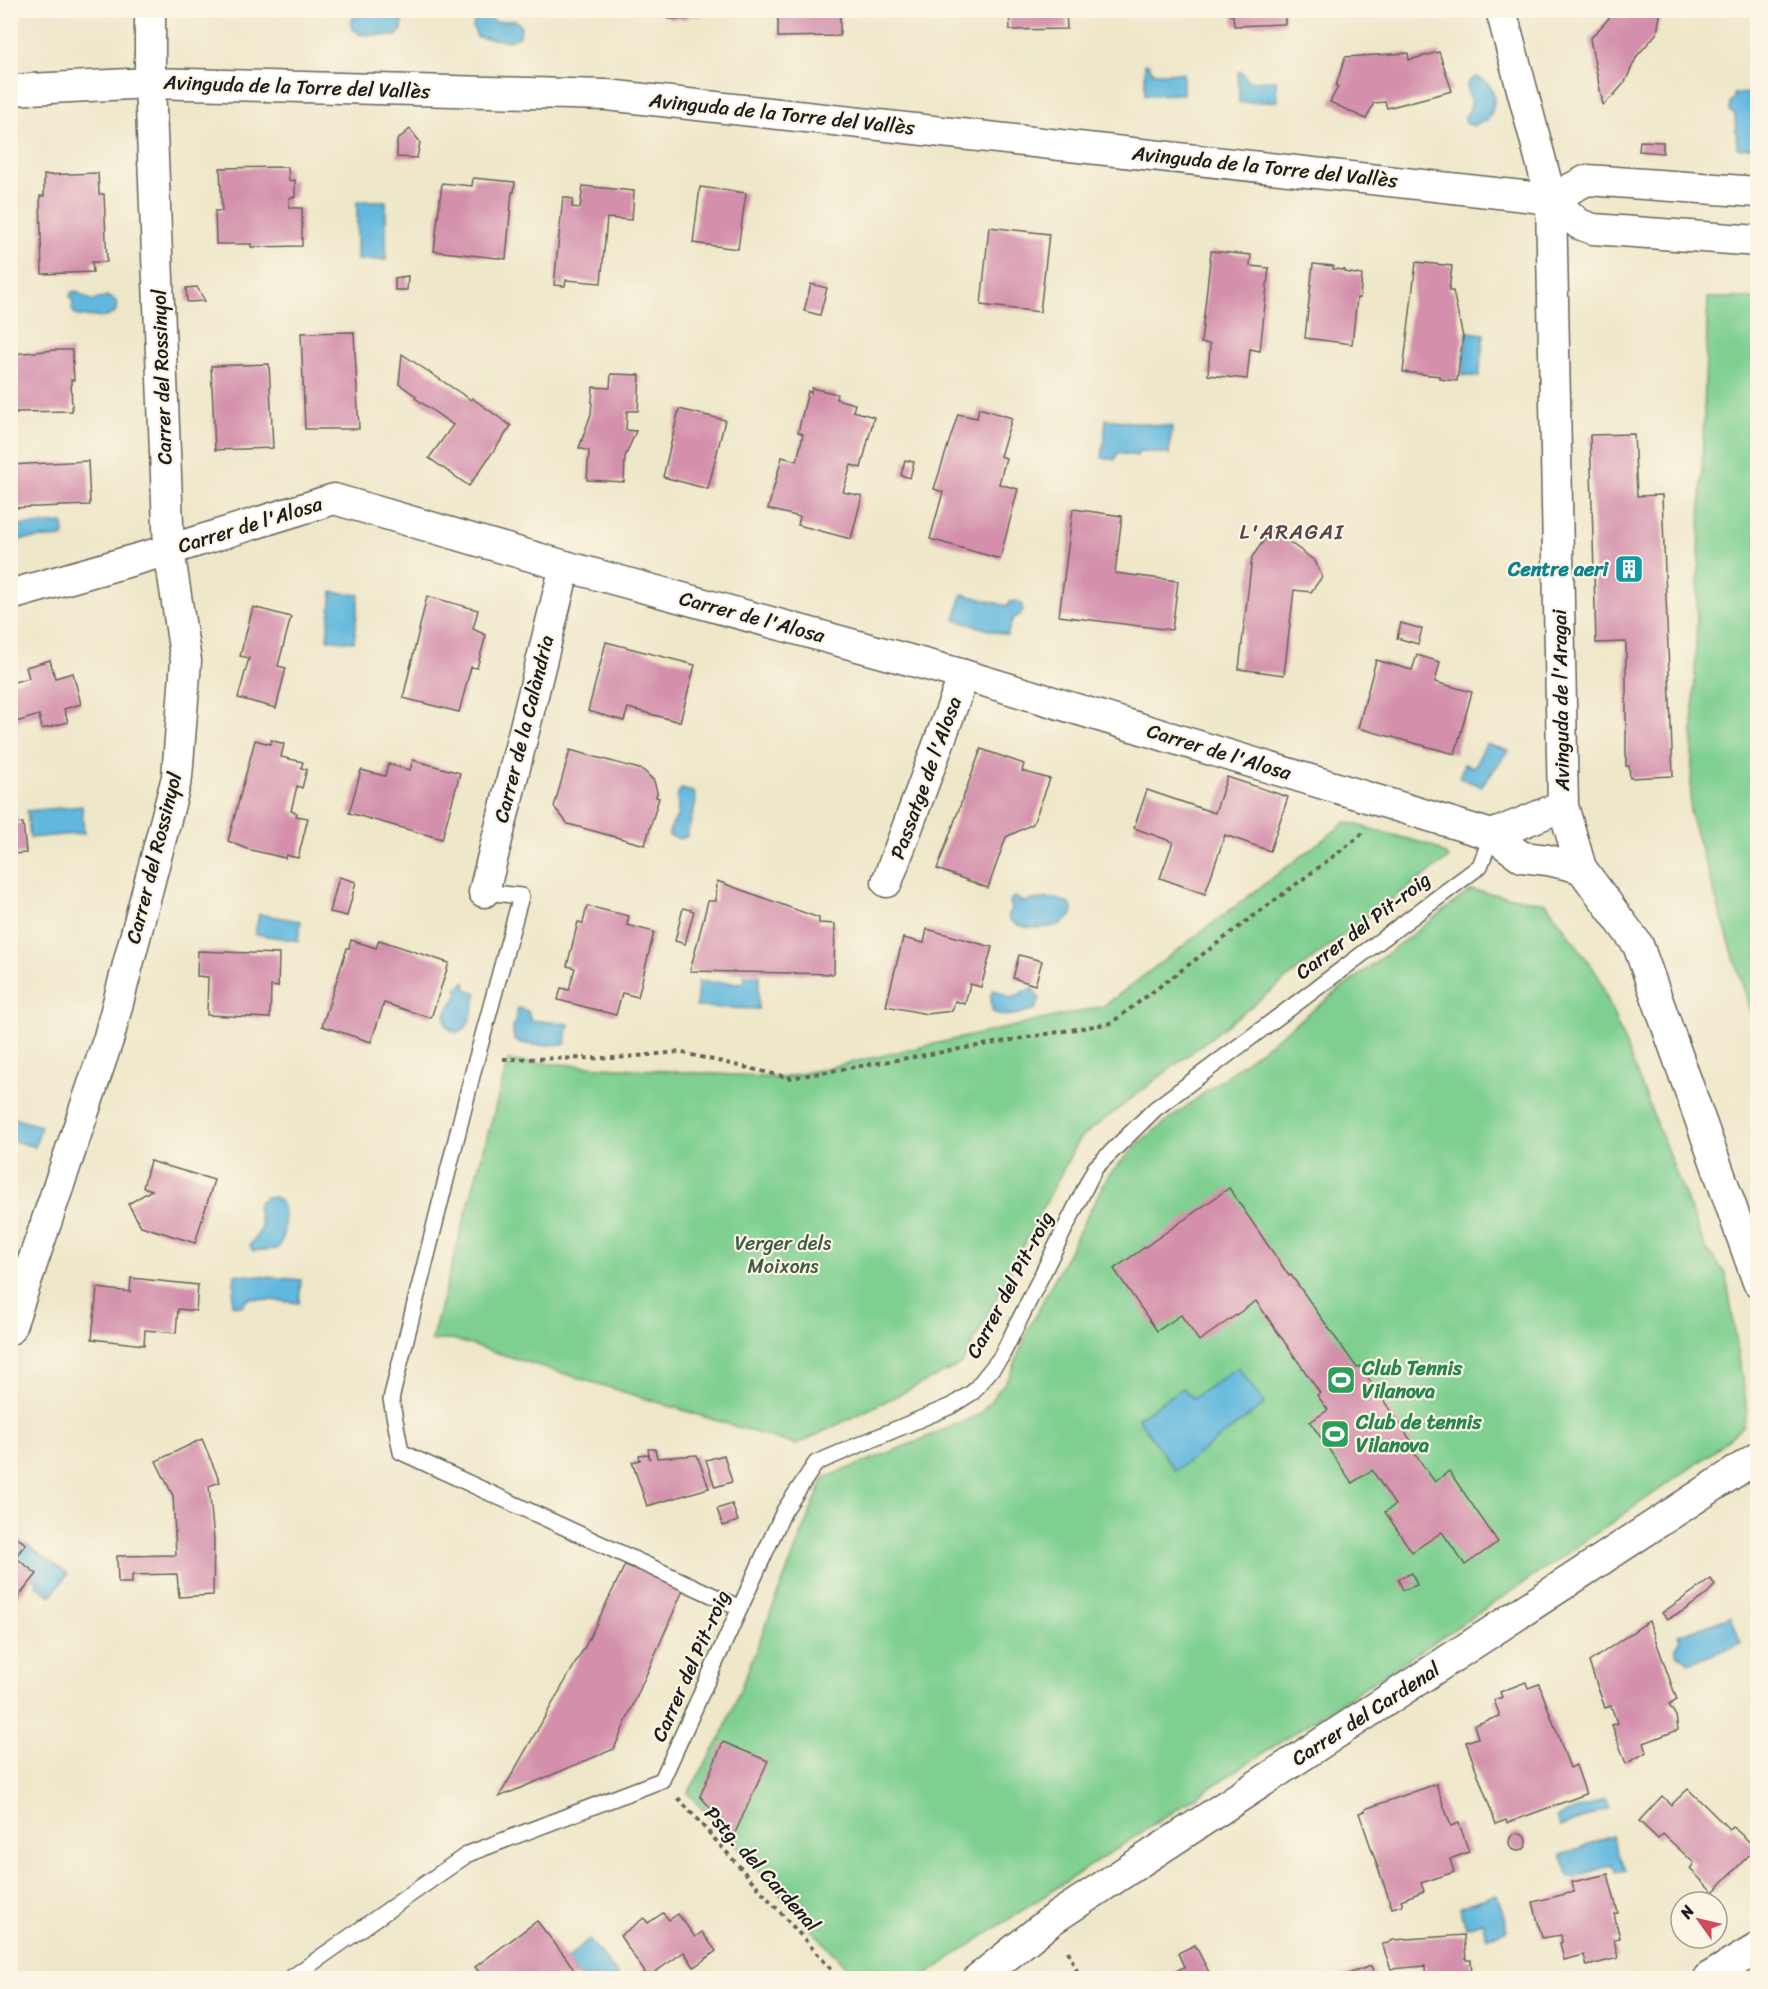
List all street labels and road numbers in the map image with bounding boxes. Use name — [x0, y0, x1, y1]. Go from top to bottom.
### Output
street label: Avinguda de la Torre del Vallès — [162, 65, 432, 109]
street label: Avinguda de la Torre del Vallès — [647, 83, 917, 145]
street label: Avinguda de la Torre del Vallès — [1130, 136, 1400, 198]
street label: Carrer del Rossinyol — [141, 287, 183, 465]
street label: Carrer de l'Alosa — [173, 486, 327, 564]
street label: Carrer de l'Alosa — [675, 581, 830, 653]
street label: Avinguda de l'Aragai — [1542, 607, 1580, 792]
street label: Carrer de la Calàndria — [484, 631, 564, 827]
street label: Passatge de l'Alosa — [880, 692, 972, 864]
street label: Carrer de l'Alosa — [1142, 713, 1296, 791]
street label: Carrer del Rossinyol — [116, 767, 193, 947]
street label: Carrer del Pit-roig — [1288, 863, 1438, 989]
street label: Carrer del Pit-roig — [956, 1205, 1064, 1365]
street label: Carrer del Pit-roig — [642, 1585, 740, 1747]
street label: Carrer del Cardenal — [1284, 1652, 1448, 1775]
street label: Pstg. del Cardenal — [695, 1798, 829, 1941]

